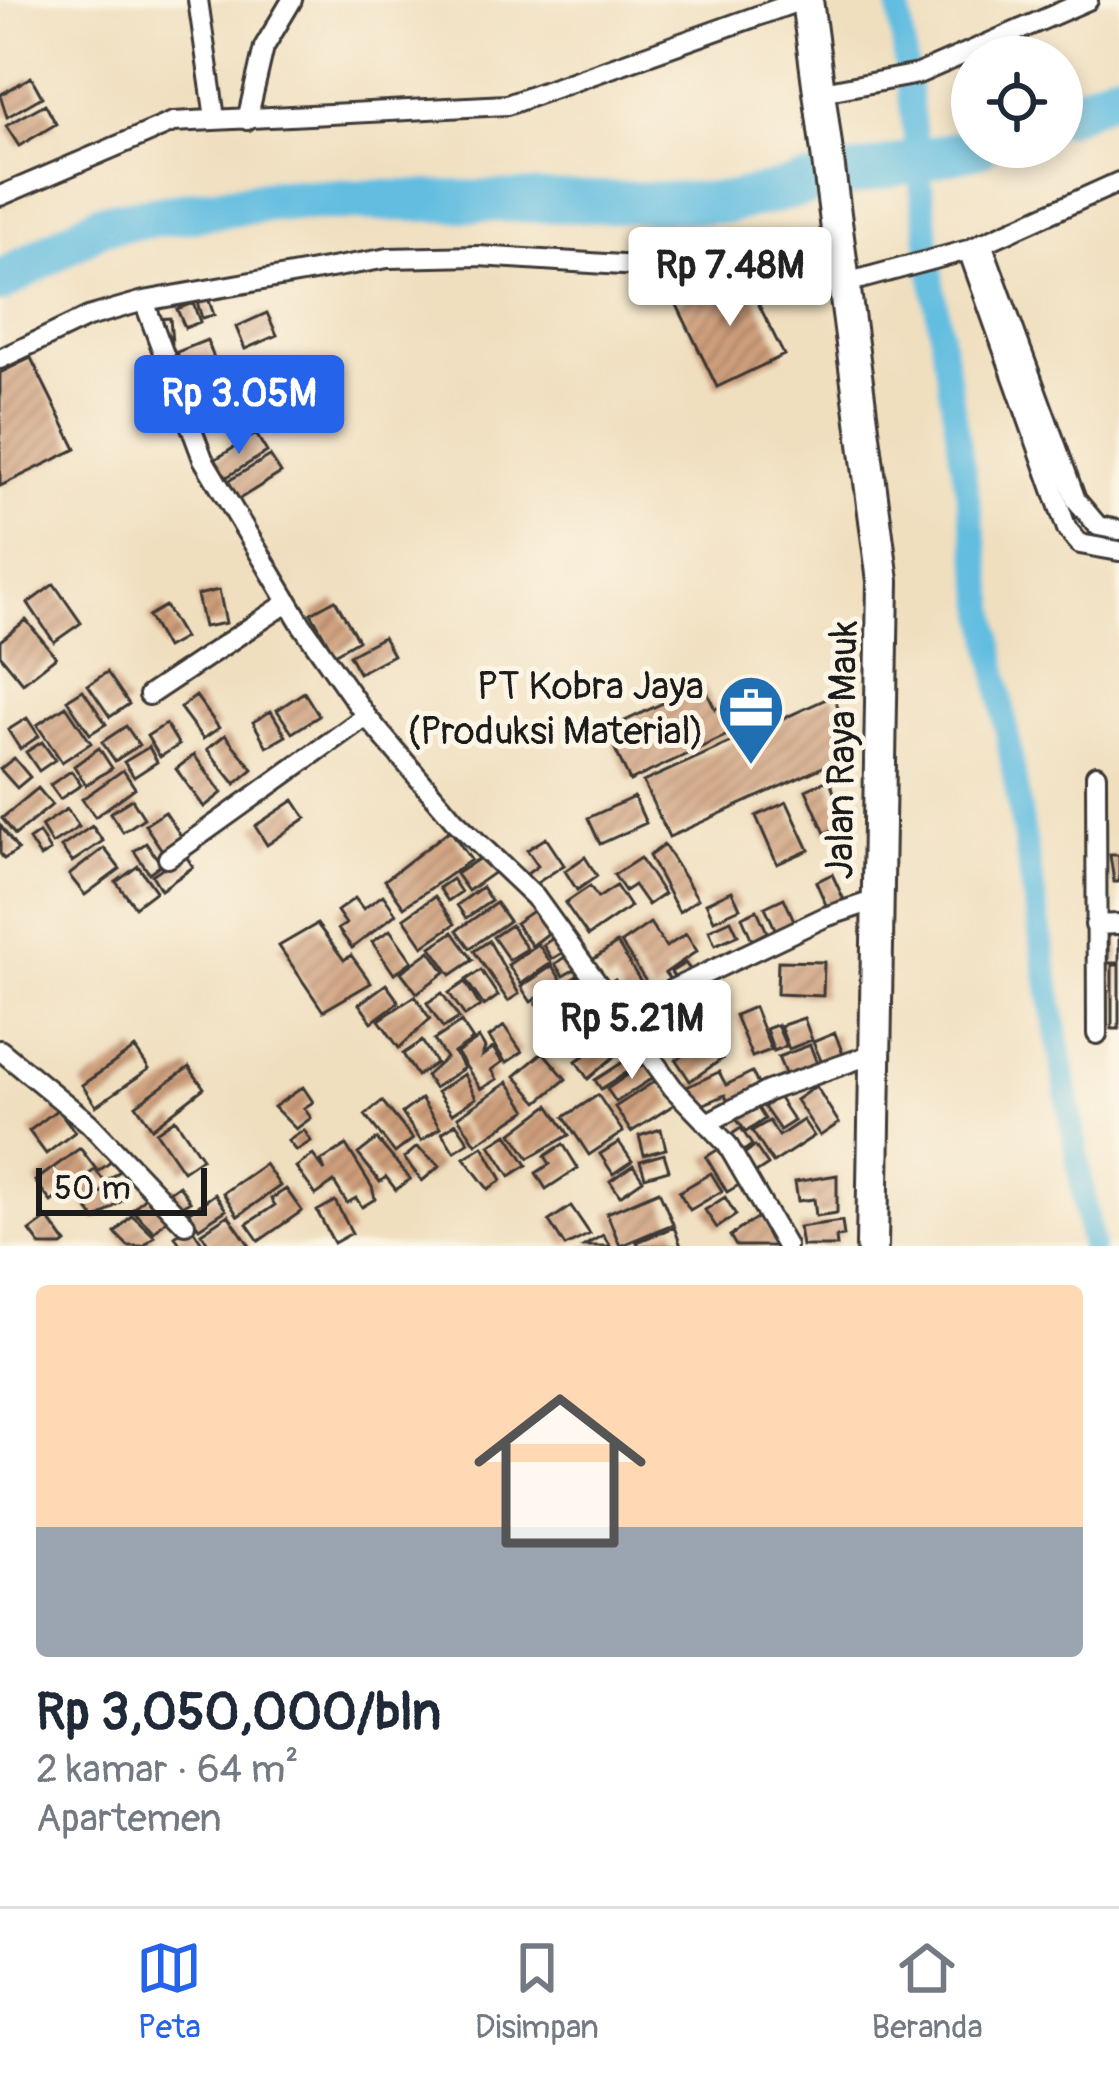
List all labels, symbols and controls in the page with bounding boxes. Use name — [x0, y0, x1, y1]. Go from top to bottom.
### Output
map controls — [951, 36, 1083, 168]
button: locate — [951, 36, 1083, 168]
pin: Rp 7.48M — [606, 227, 854, 329]
text: Rp 7.48M — [656, 241, 804, 290]
pin: Rp 3.05M — [115, 355, 363, 457]
text: Rp 3.05M — [161, 369, 317, 418]
street label: Jalan Raya Mauk — [815, 620, 869, 880]
place label: PT Kobra Jaya (Produksi Material) — [407, 662, 704, 756]
office icon: PT Kobra Jaya (Produksi Material) — [716, 673, 786, 767]
pin: Rp 5.21M — [508, 980, 756, 1082]
text: Rp 5.21M — [560, 994, 704, 1043]
scale bar — [36, 1162, 207, 1215]
text: 50 m — [54, 1168, 131, 1209]
icon: home — [452, 1363, 668, 1579]
text: Rp 3,050,000/bln — [36, 1681, 441, 1745]
text: 2 kamar · 64 m² — [36, 1745, 299, 1794]
text: Apartemen — [36, 1794, 221, 1843]
tab: Peta — [136, 1935, 202, 2048]
tab: Disimpan — [475, 1935, 599, 2048]
tab: Beranda — [871, 1935, 983, 2048]

